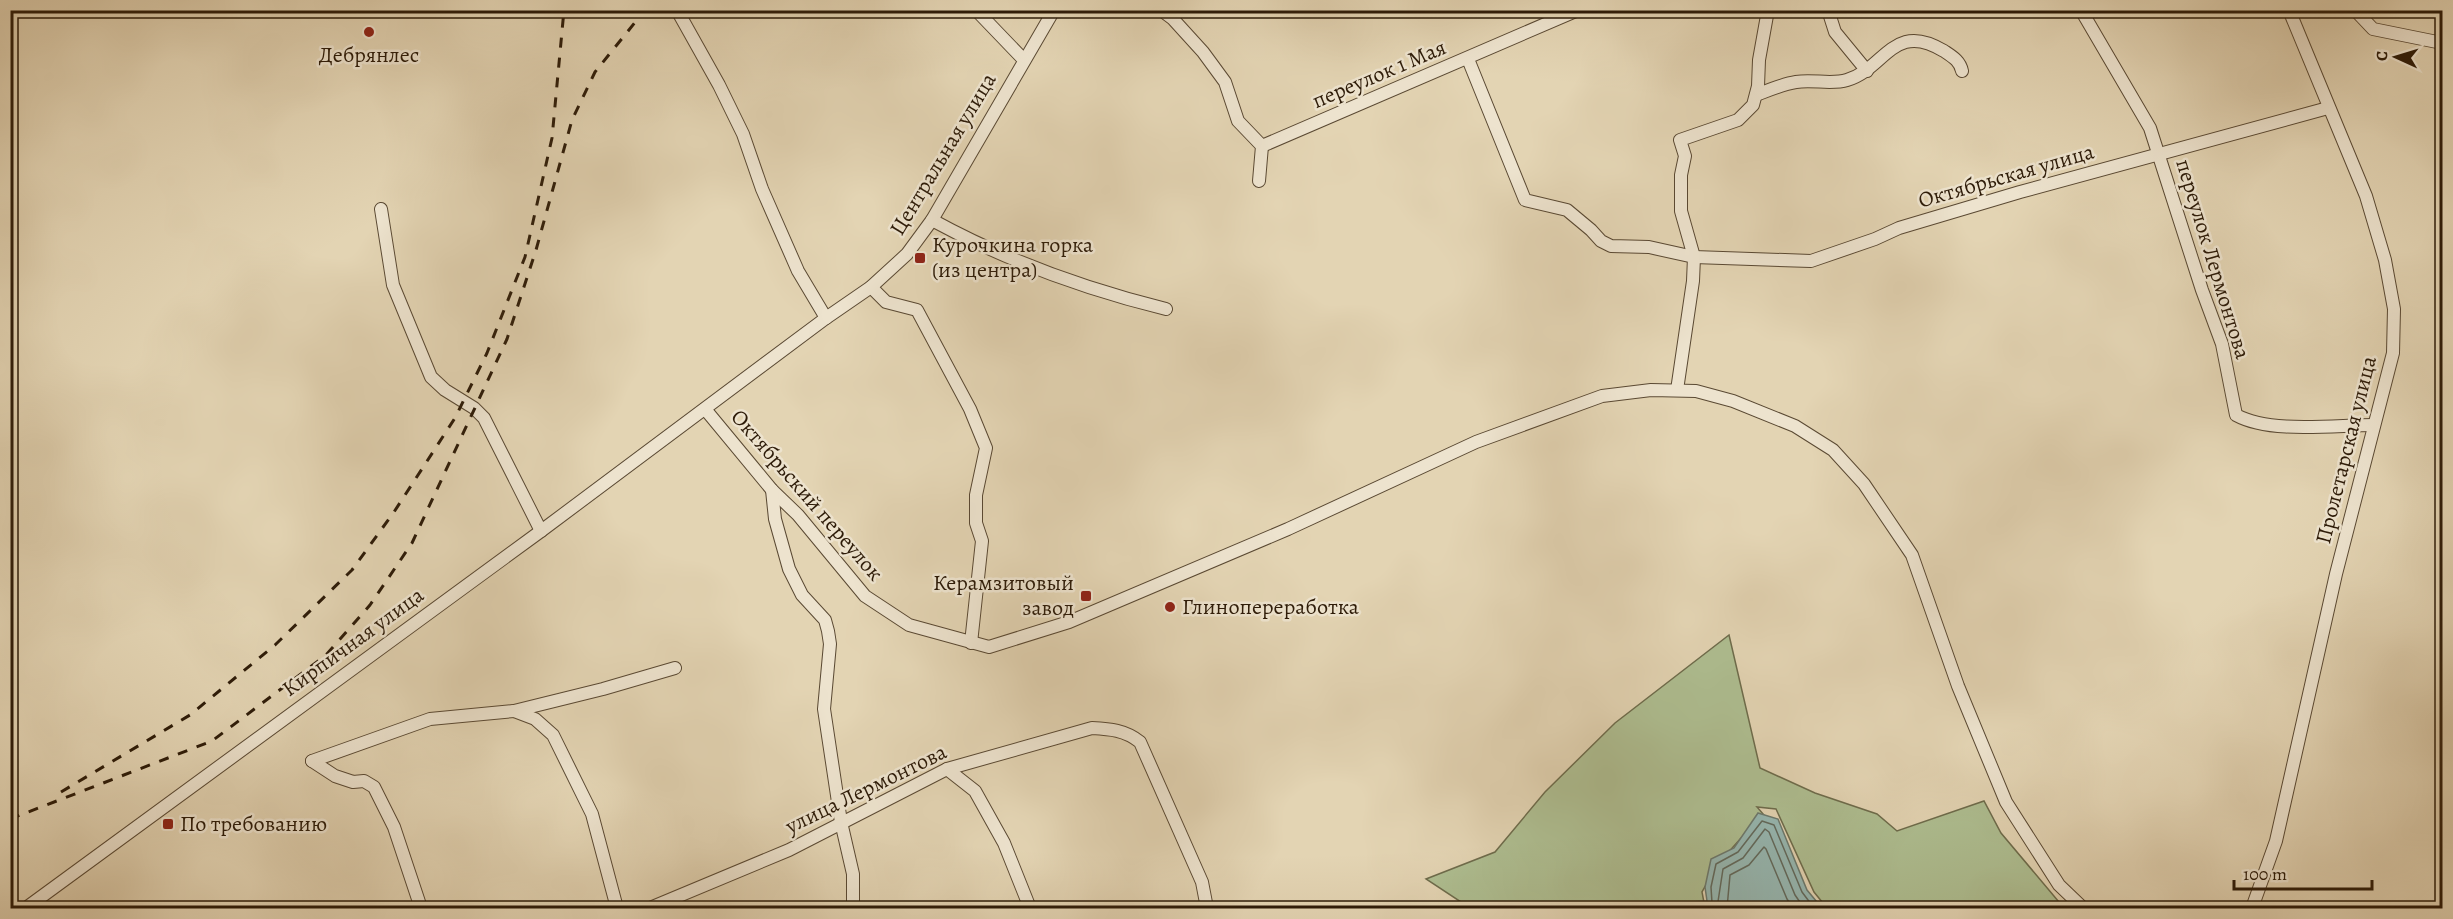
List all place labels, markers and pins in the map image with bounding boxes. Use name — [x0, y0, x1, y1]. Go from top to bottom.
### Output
marker: Дебрянлес — [362, 25, 376, 39]
place label: Дебрянлес — [319, 40, 419, 70]
place label: Курочкина горка (из центра) — [932, 230, 1094, 285]
marker: Курочкина горка (из центра) — [913, 251, 927, 265]
place label: Керамзитовый завод — [933, 568, 1074, 623]
marker: Керамзитовый завод — [1079, 589, 1093, 603]
place label: Глинопереработка — [1182, 592, 1360, 622]
marker: Глинопереработка — [1163, 600, 1177, 614]
place label: По требованию — [180, 809, 327, 839]
marker: По требованию — [161, 817, 175, 831]

